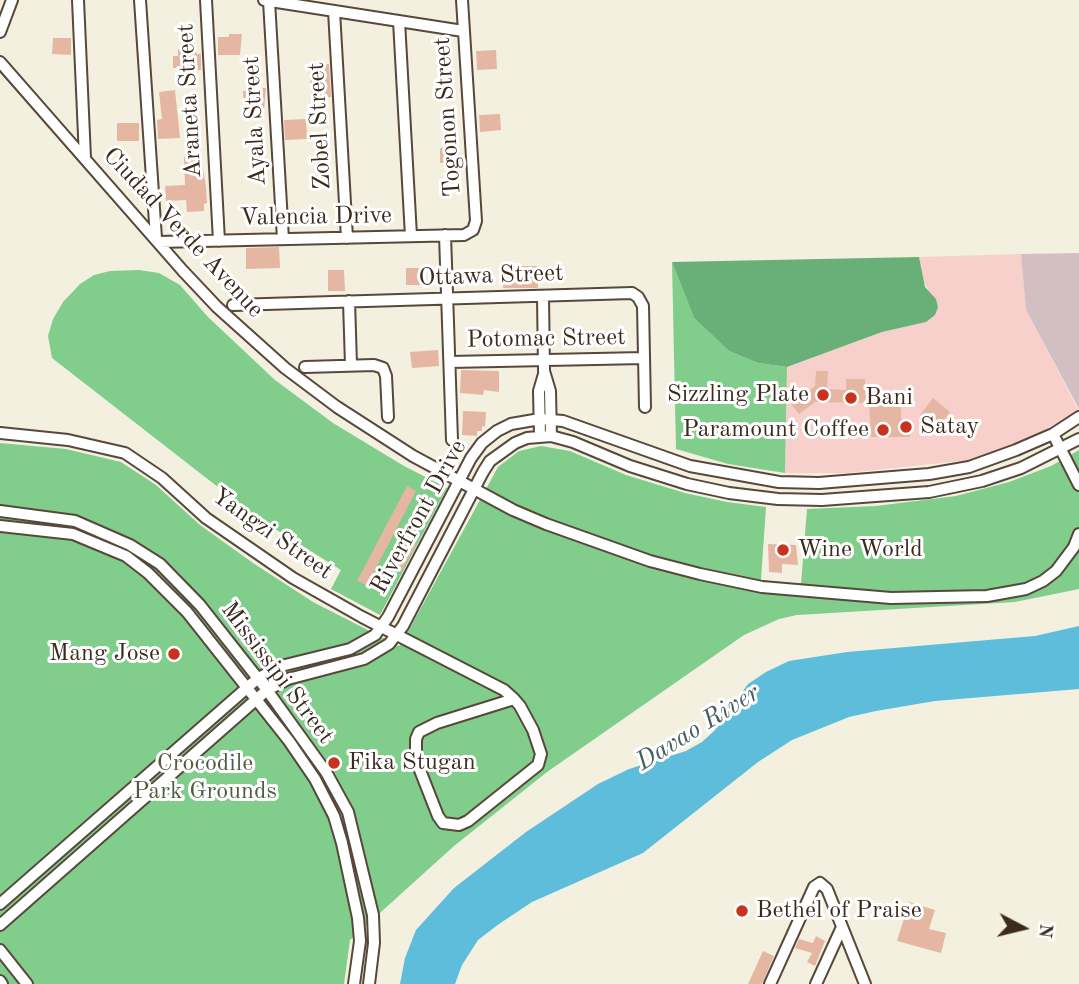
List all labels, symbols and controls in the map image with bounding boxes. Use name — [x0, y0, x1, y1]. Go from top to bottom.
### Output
street label: Araneta Street — [172, 23, 208, 179]
street label: Togonon Street — [428, 36, 468, 198]
street label: Ayala Street — [237, 55, 273, 187]
street label: Zobel Street — [302, 61, 338, 191]
street label: Ciudad Verde Avenue — [97, 142, 269, 324]
street label: Valencia Drive — [240, 201, 392, 233]
street label: Ottawa Street — [418, 259, 564, 293]
street label: Potomac Street — [466, 323, 626, 355]
place label: Sizzling Plate — [667, 381, 809, 409]
place label: Bani — [865, 384, 913, 412]
marker: Sizzling Plate — [815, 387, 831, 403]
marker: Bani — [843, 390, 859, 406]
place label: Satay — [920, 413, 979, 441]
place label: Paramount Coffee — [682, 416, 869, 444]
marker: Satay — [898, 419, 914, 435]
marker: Paramount Coffee — [875, 422, 891, 438]
street label: Riverfront Drive — [365, 435, 473, 599]
street label: Yangzi Street — [206, 482, 338, 586]
place label: Wine World — [797, 536, 923, 564]
marker: Wine World — [775, 542, 791, 558]
street label: Mississipi Street — [214, 596, 340, 750]
place label: Mang Jose — [49, 640, 160, 668]
marker: Mang Jose — [166, 646, 182, 662]
water label: Davao River — [630, 678, 766, 778]
place label: Fika Stugan — [348, 749, 476, 777]
park label: Crocodile Park Grounds — [133, 750, 277, 806]
marker: Fika Stugan — [326, 755, 342, 771]
north arrow — [988, 893, 1058, 963]
place label: Bethel of Praise — [756, 897, 922, 925]
marker: Bethel of Praise — [734, 903, 750, 919]
text: N — [1034, 922, 1055, 939]

